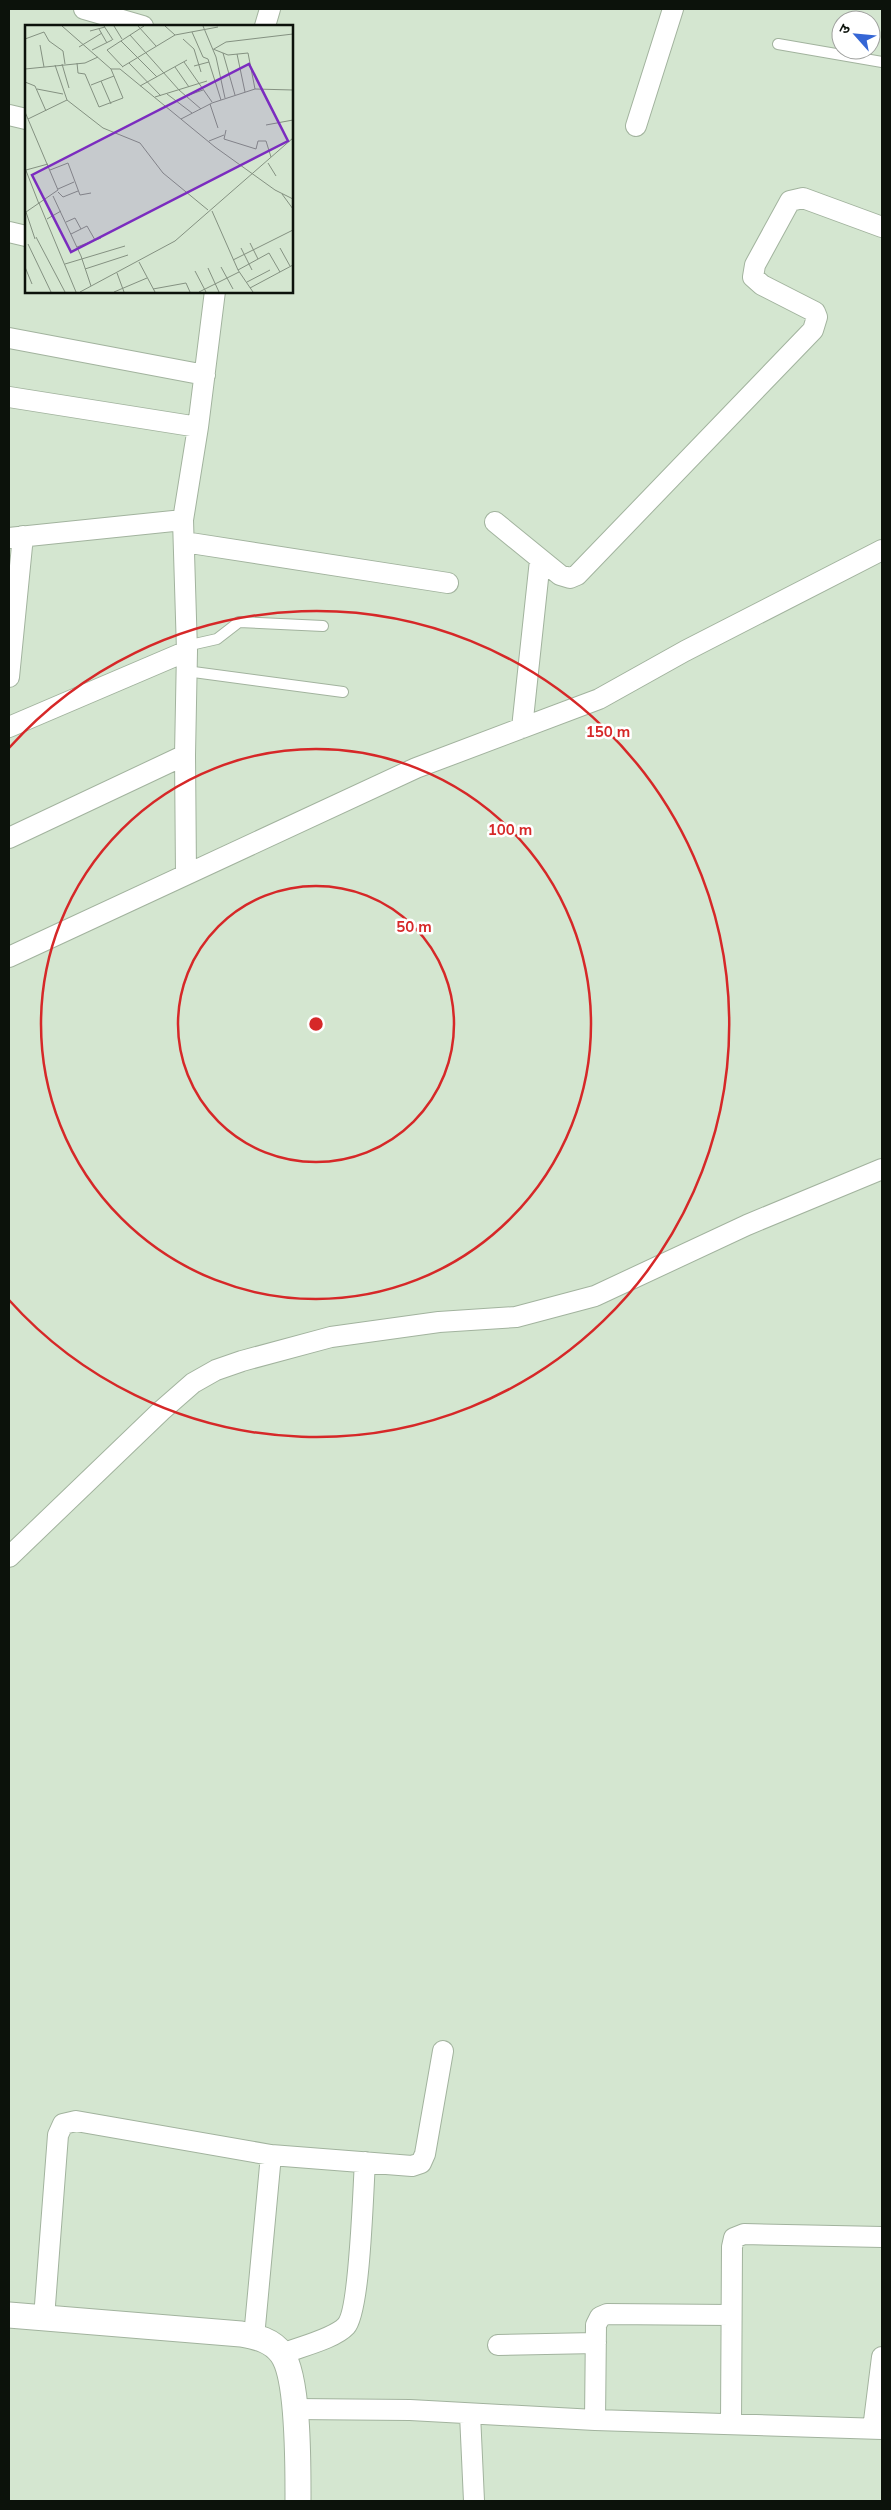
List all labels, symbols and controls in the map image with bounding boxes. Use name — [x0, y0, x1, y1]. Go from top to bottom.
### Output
north arrow — [831, 10, 881, 60]
text: उ — [835, 21, 855, 37]
inset map — [25, 25, 292, 292]
text: 150 m — [586, 722, 630, 741]
text: 100 m — [488, 820, 532, 839]
text: 50 m — [396, 917, 432, 936]
centre of rings — [307, 1015, 325, 1033]

